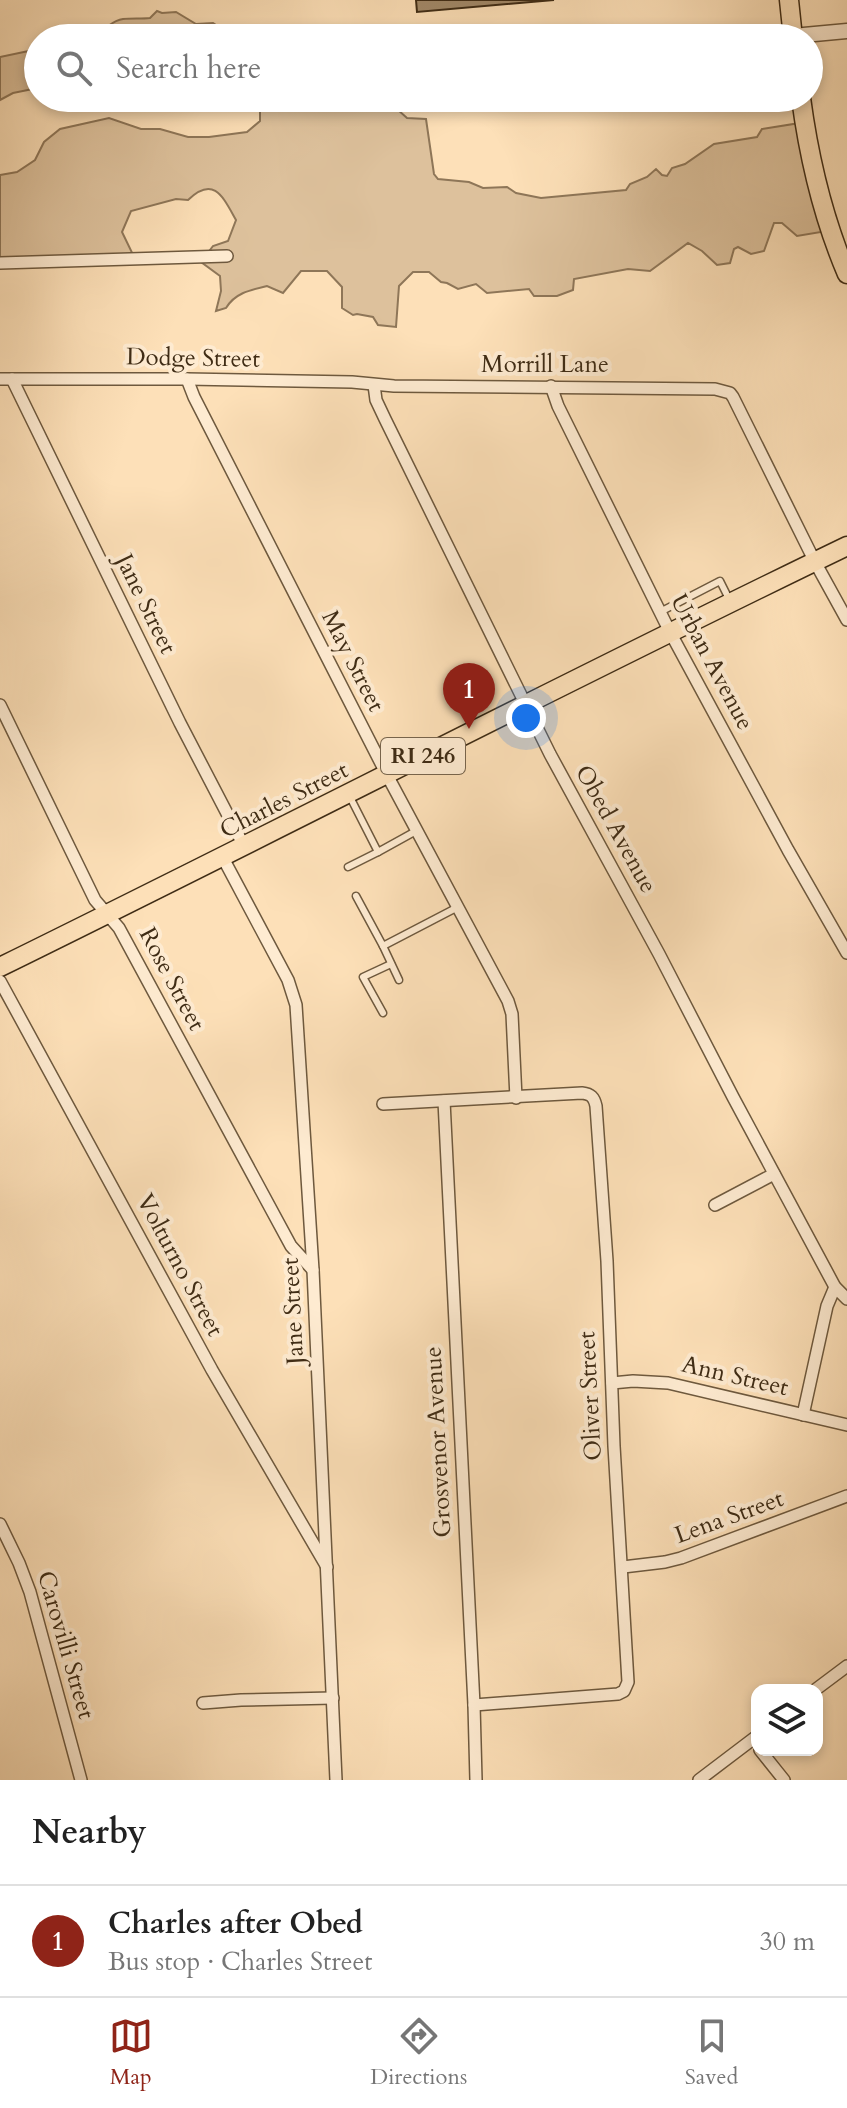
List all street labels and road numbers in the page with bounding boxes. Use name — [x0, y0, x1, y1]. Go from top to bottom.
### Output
street label: Dodge Street — [126, 340, 261, 376]
street label: Morrill Lane — [481, 348, 609, 381]
street label: Jane Street — [106, 546, 185, 660]
street label: Urban Avenue — [662, 588, 762, 736]
street label: May Street — [313, 605, 393, 718]
road number: RI 246 — [381, 738, 465, 774]
street label: Charles Street — [214, 753, 354, 846]
street label: Obed Avenue — [567, 759, 665, 899]
street label: Rose Street — [131, 921, 213, 1037]
street label: Volturno Street — [129, 1188, 232, 1342]
street label: Jane Street — [274, 1256, 312, 1368]
street label: Oliver Street — [570, 1330, 610, 1462]
street label: Grosvenor Avenue — [417, 1346, 459, 1538]
street label: Ann Street — [678, 1348, 792, 1404]
street label: Lena Street — [670, 1482, 788, 1552]
street label: Carovilli Street — [29, 1567, 103, 1723]

